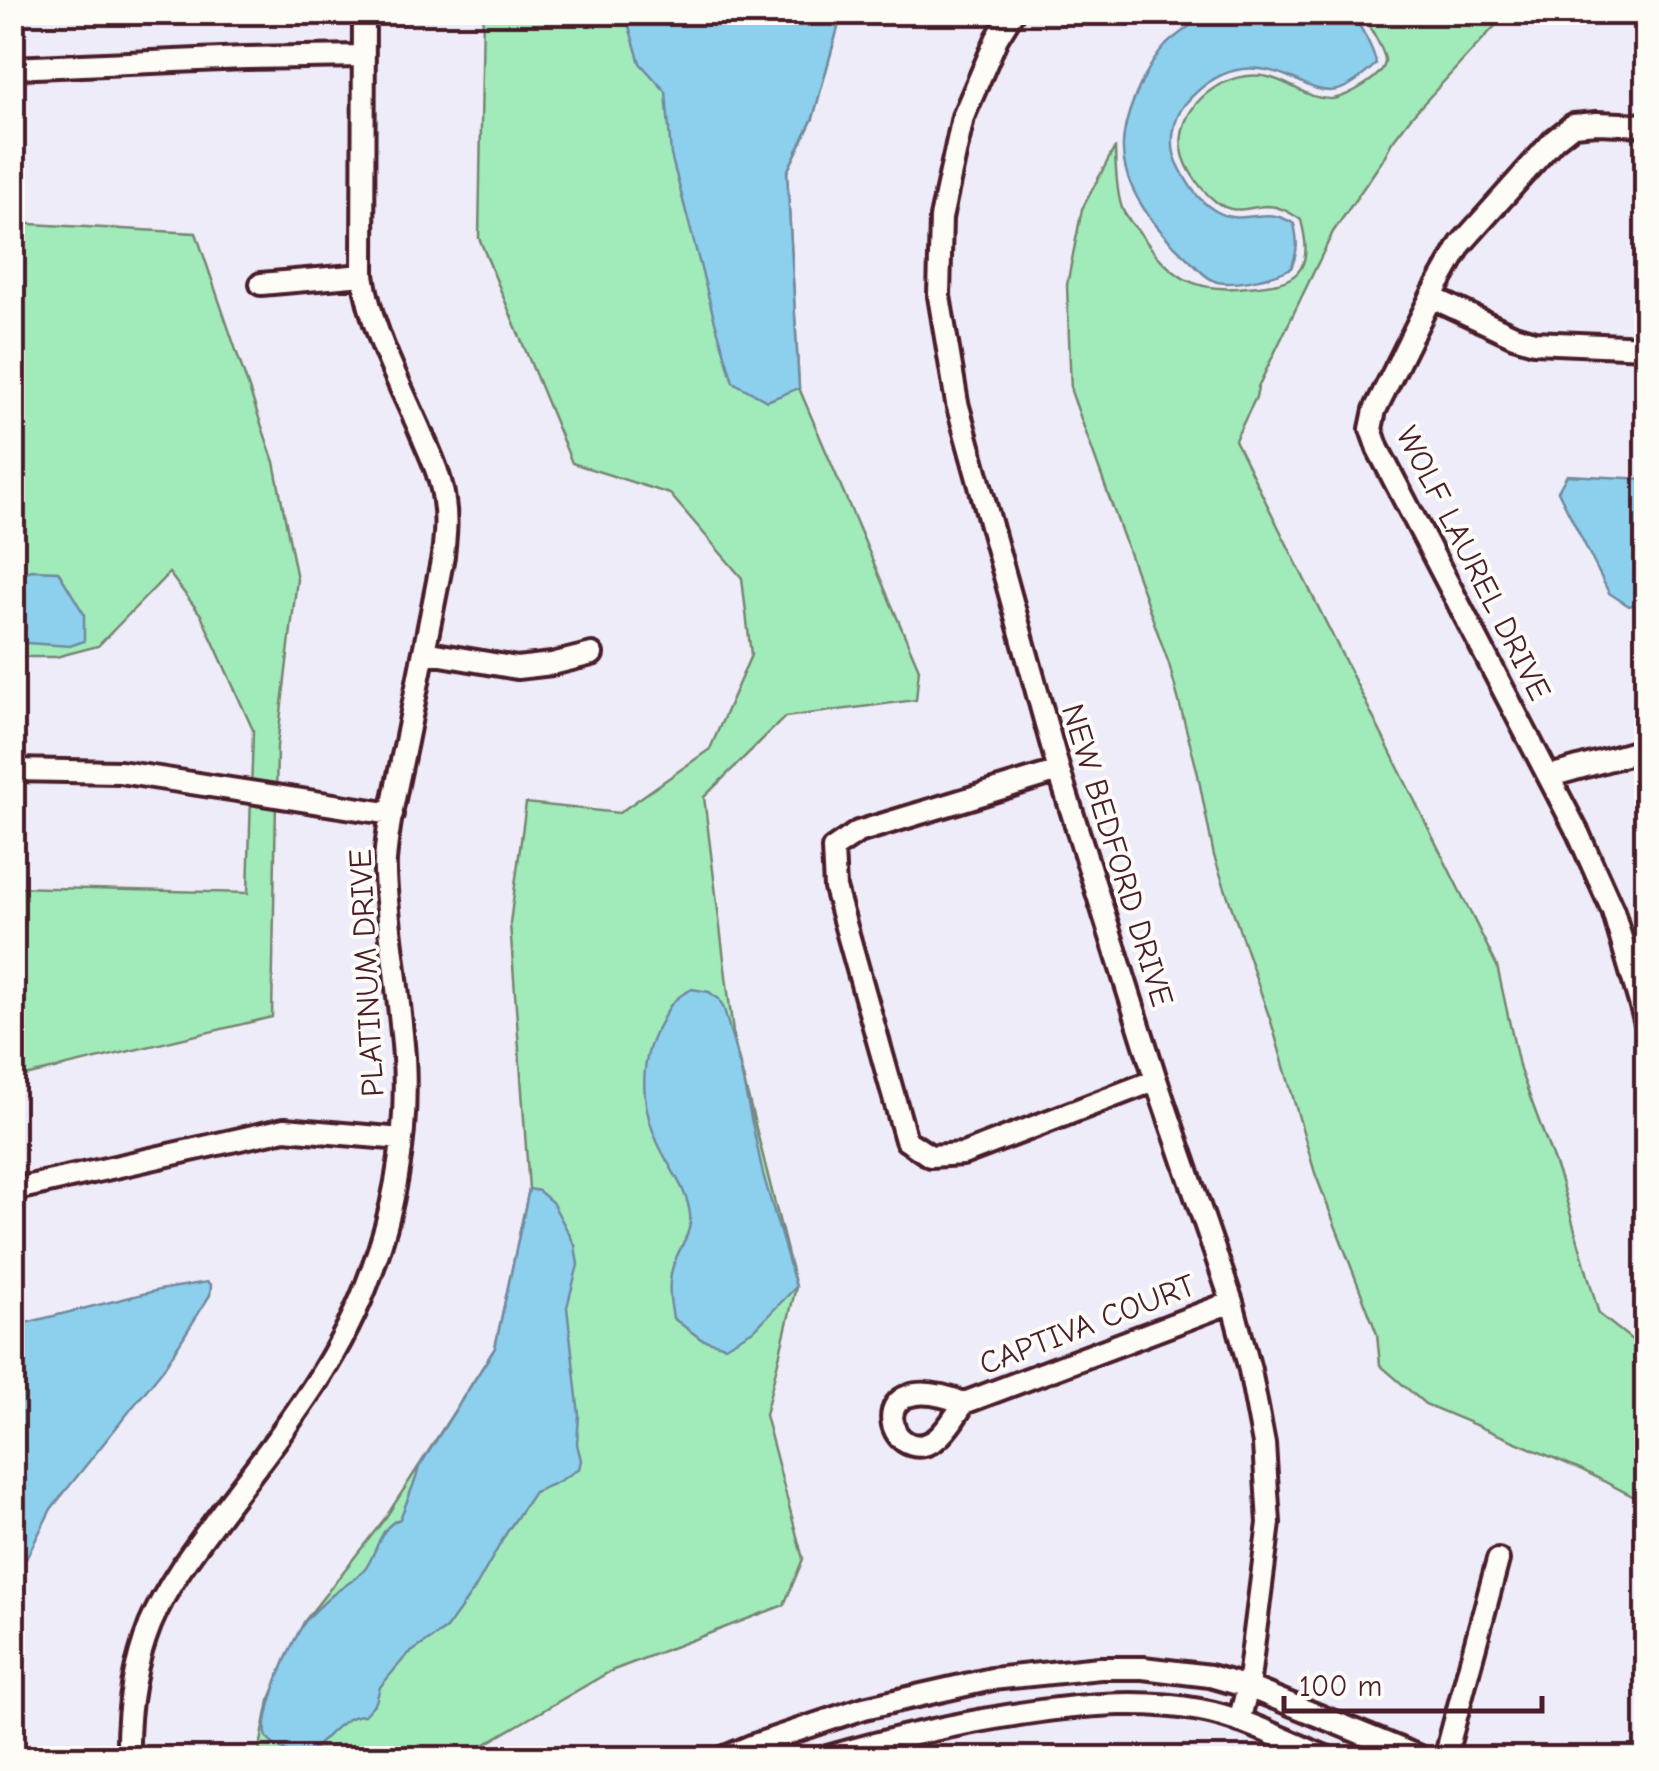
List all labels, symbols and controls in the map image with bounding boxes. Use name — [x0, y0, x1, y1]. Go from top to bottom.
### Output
street label: WOLF LAUREL DRIVE — [1388, 420, 1559, 706]
street label: NEW BEDFORD DRIVE — [1054, 699, 1181, 1011]
street label: PLATINUM DRIVE — [342, 848, 391, 1098]
street label: CAPTIVA COURT — [974, 1266, 1200, 1383]
scale bar — [1284, 1651, 1542, 1713]
text: 100 m — [1299, 1669, 1382, 1704]

